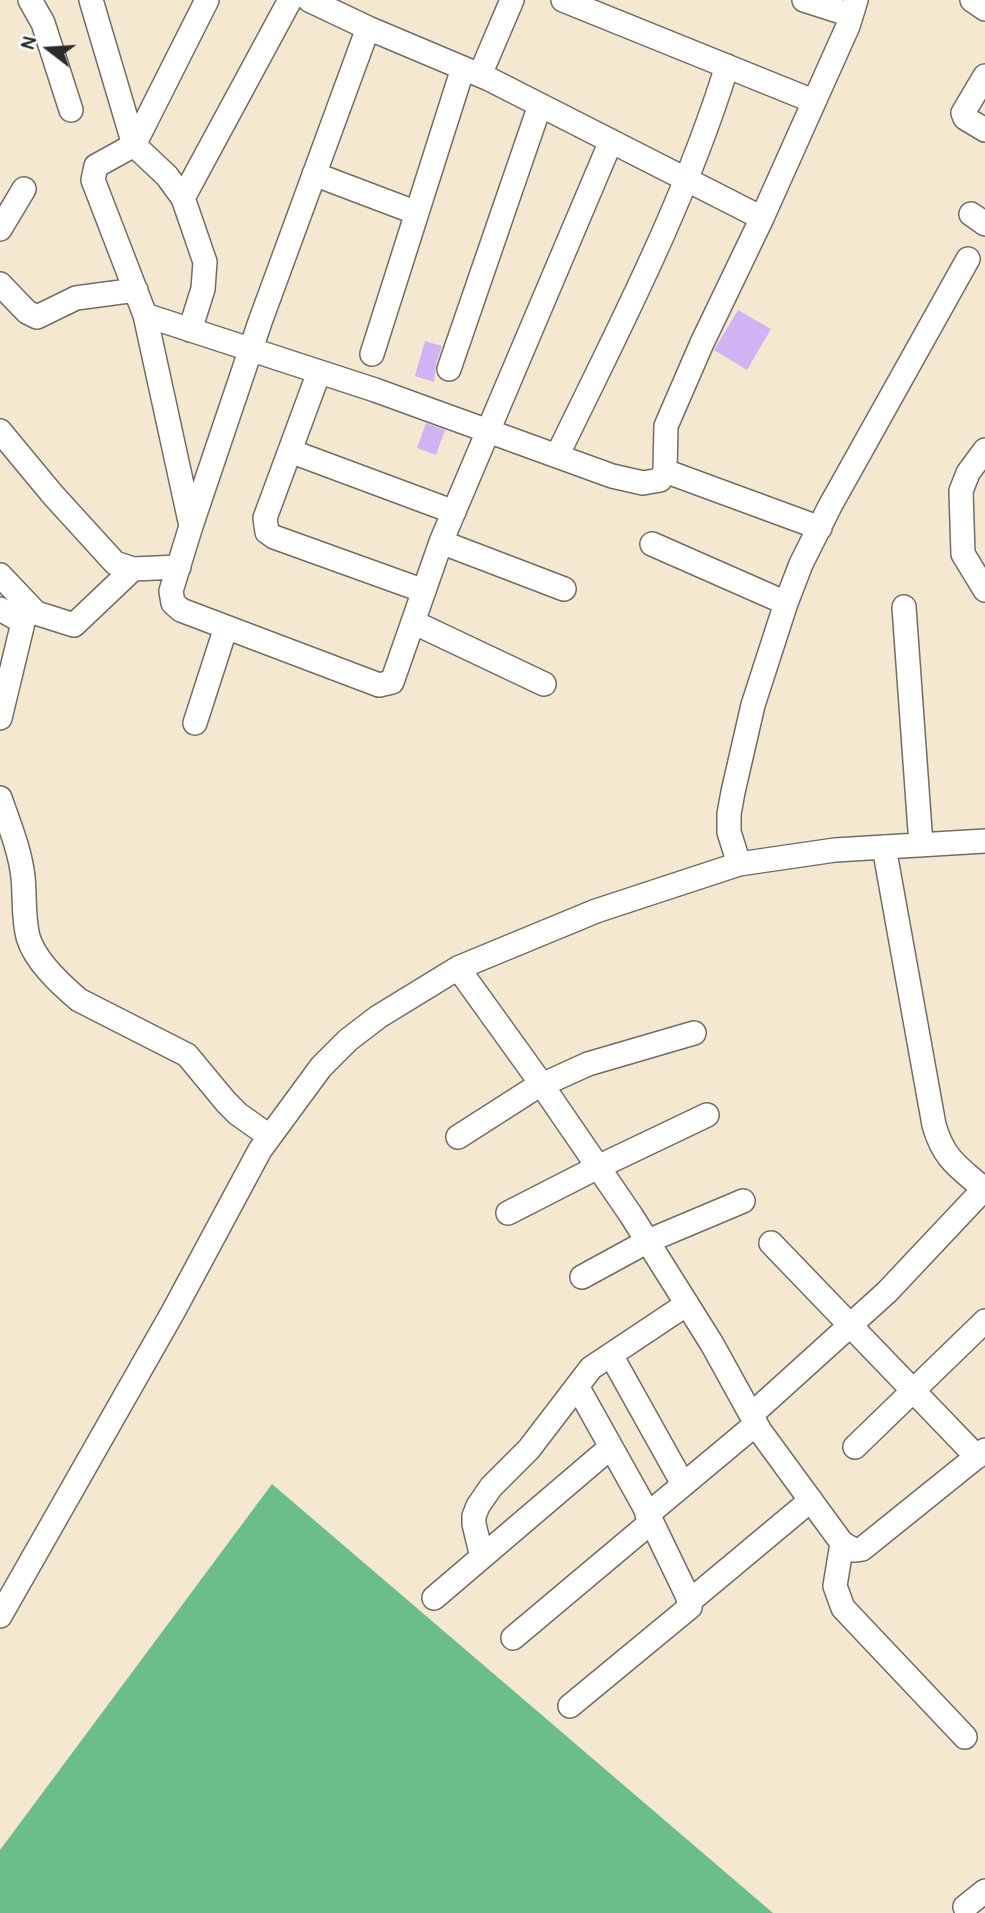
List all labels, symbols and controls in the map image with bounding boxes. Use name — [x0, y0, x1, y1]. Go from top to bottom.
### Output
north arrow — [14, 14, 84, 84]
text: N — [16, 33, 42, 53]

